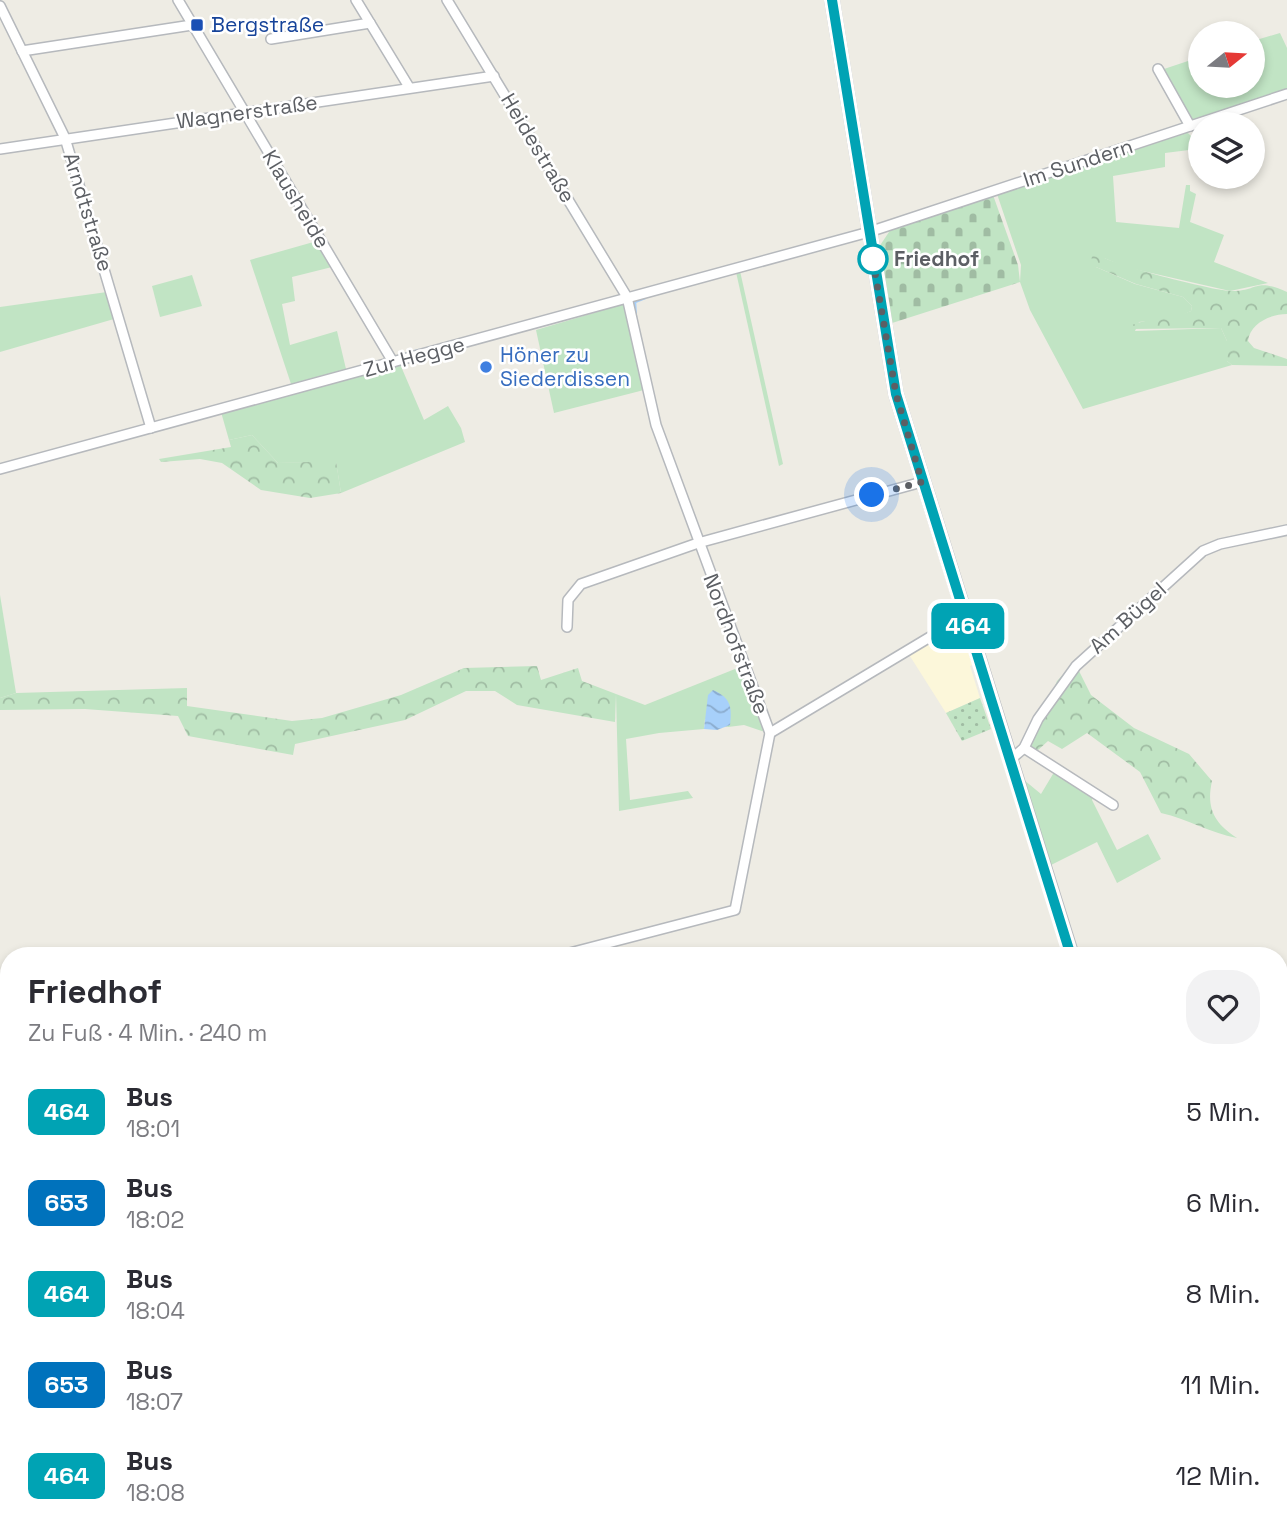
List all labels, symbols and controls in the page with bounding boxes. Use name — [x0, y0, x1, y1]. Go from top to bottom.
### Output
place label: Bergstraße — [211, 11, 324, 38]
marker: Bergstraße — [189, 17, 205, 33]
north arrow — [1188, 21, 1265, 98]
map controls — [1188, 21, 1265, 189]
street label: Wagnerstraße — [175, 88, 319, 135]
street label: Heidestraße — [495, 88, 582, 207]
button: layers — [1188, 112, 1265, 189]
street label: Im Sundern — [1020, 132, 1136, 193]
street label: Klausheide — [257, 145, 336, 253]
street label: Arndtstraße — [58, 149, 119, 275]
marker: Friedhof — [858, 244, 888, 274]
place label: Friedhof — [894, 245, 979, 272]
street label: Zur Hegge — [360, 330, 467, 383]
place label: Höner zu Siederdissen — [500, 341, 630, 392]
marker: Höner zu Siederdissen — [478, 359, 494, 375]
your location — [854, 477, 889, 512]
street label: Nordhofstraße — [697, 570, 776, 718]
street label: Am Bügel — [1084, 576, 1172, 659]
line badge: 464 — [928, 603, 1008, 649]
text: 464 — [945, 610, 991, 641]
button: heart — [1186, 970, 1260, 1044]
text: Friedhof — [28, 971, 162, 1013]
text: Zu Fuß · 4 Min. · 240 m — [28, 1018, 267, 1048]
text: Bus — [126, 1080, 173, 1114]
text: 5 Min. — [1186, 1095, 1260, 1129]
text: 464 — [44, 1096, 89, 1127]
text: 18:01 — [126, 1114, 180, 1144]
text: Bus — [126, 1171, 173, 1205]
text: 6 Min. — [1186, 1186, 1260, 1220]
text: 653 — [45, 1187, 88, 1218]
text: 18:02 — [126, 1205, 184, 1235]
text: Bus — [126, 1262, 173, 1296]
text: 8 Min. — [1186, 1277, 1260, 1311]
text: 464 — [44, 1278, 89, 1309]
text: 18:04 — [126, 1296, 185, 1326]
text: Bus — [126, 1353, 173, 1387]
text: 11 Min. — [1180, 1368, 1260, 1402]
text: 653 — [45, 1369, 88, 1400]
text: 18:07 — [126, 1387, 183, 1417]
text: Bus — [126, 1444, 173, 1478]
text: 12 Min. — [1175, 1459, 1260, 1493]
text: 464 — [44, 1460, 89, 1491]
text: 18:08 — [126, 1478, 185, 1508]

